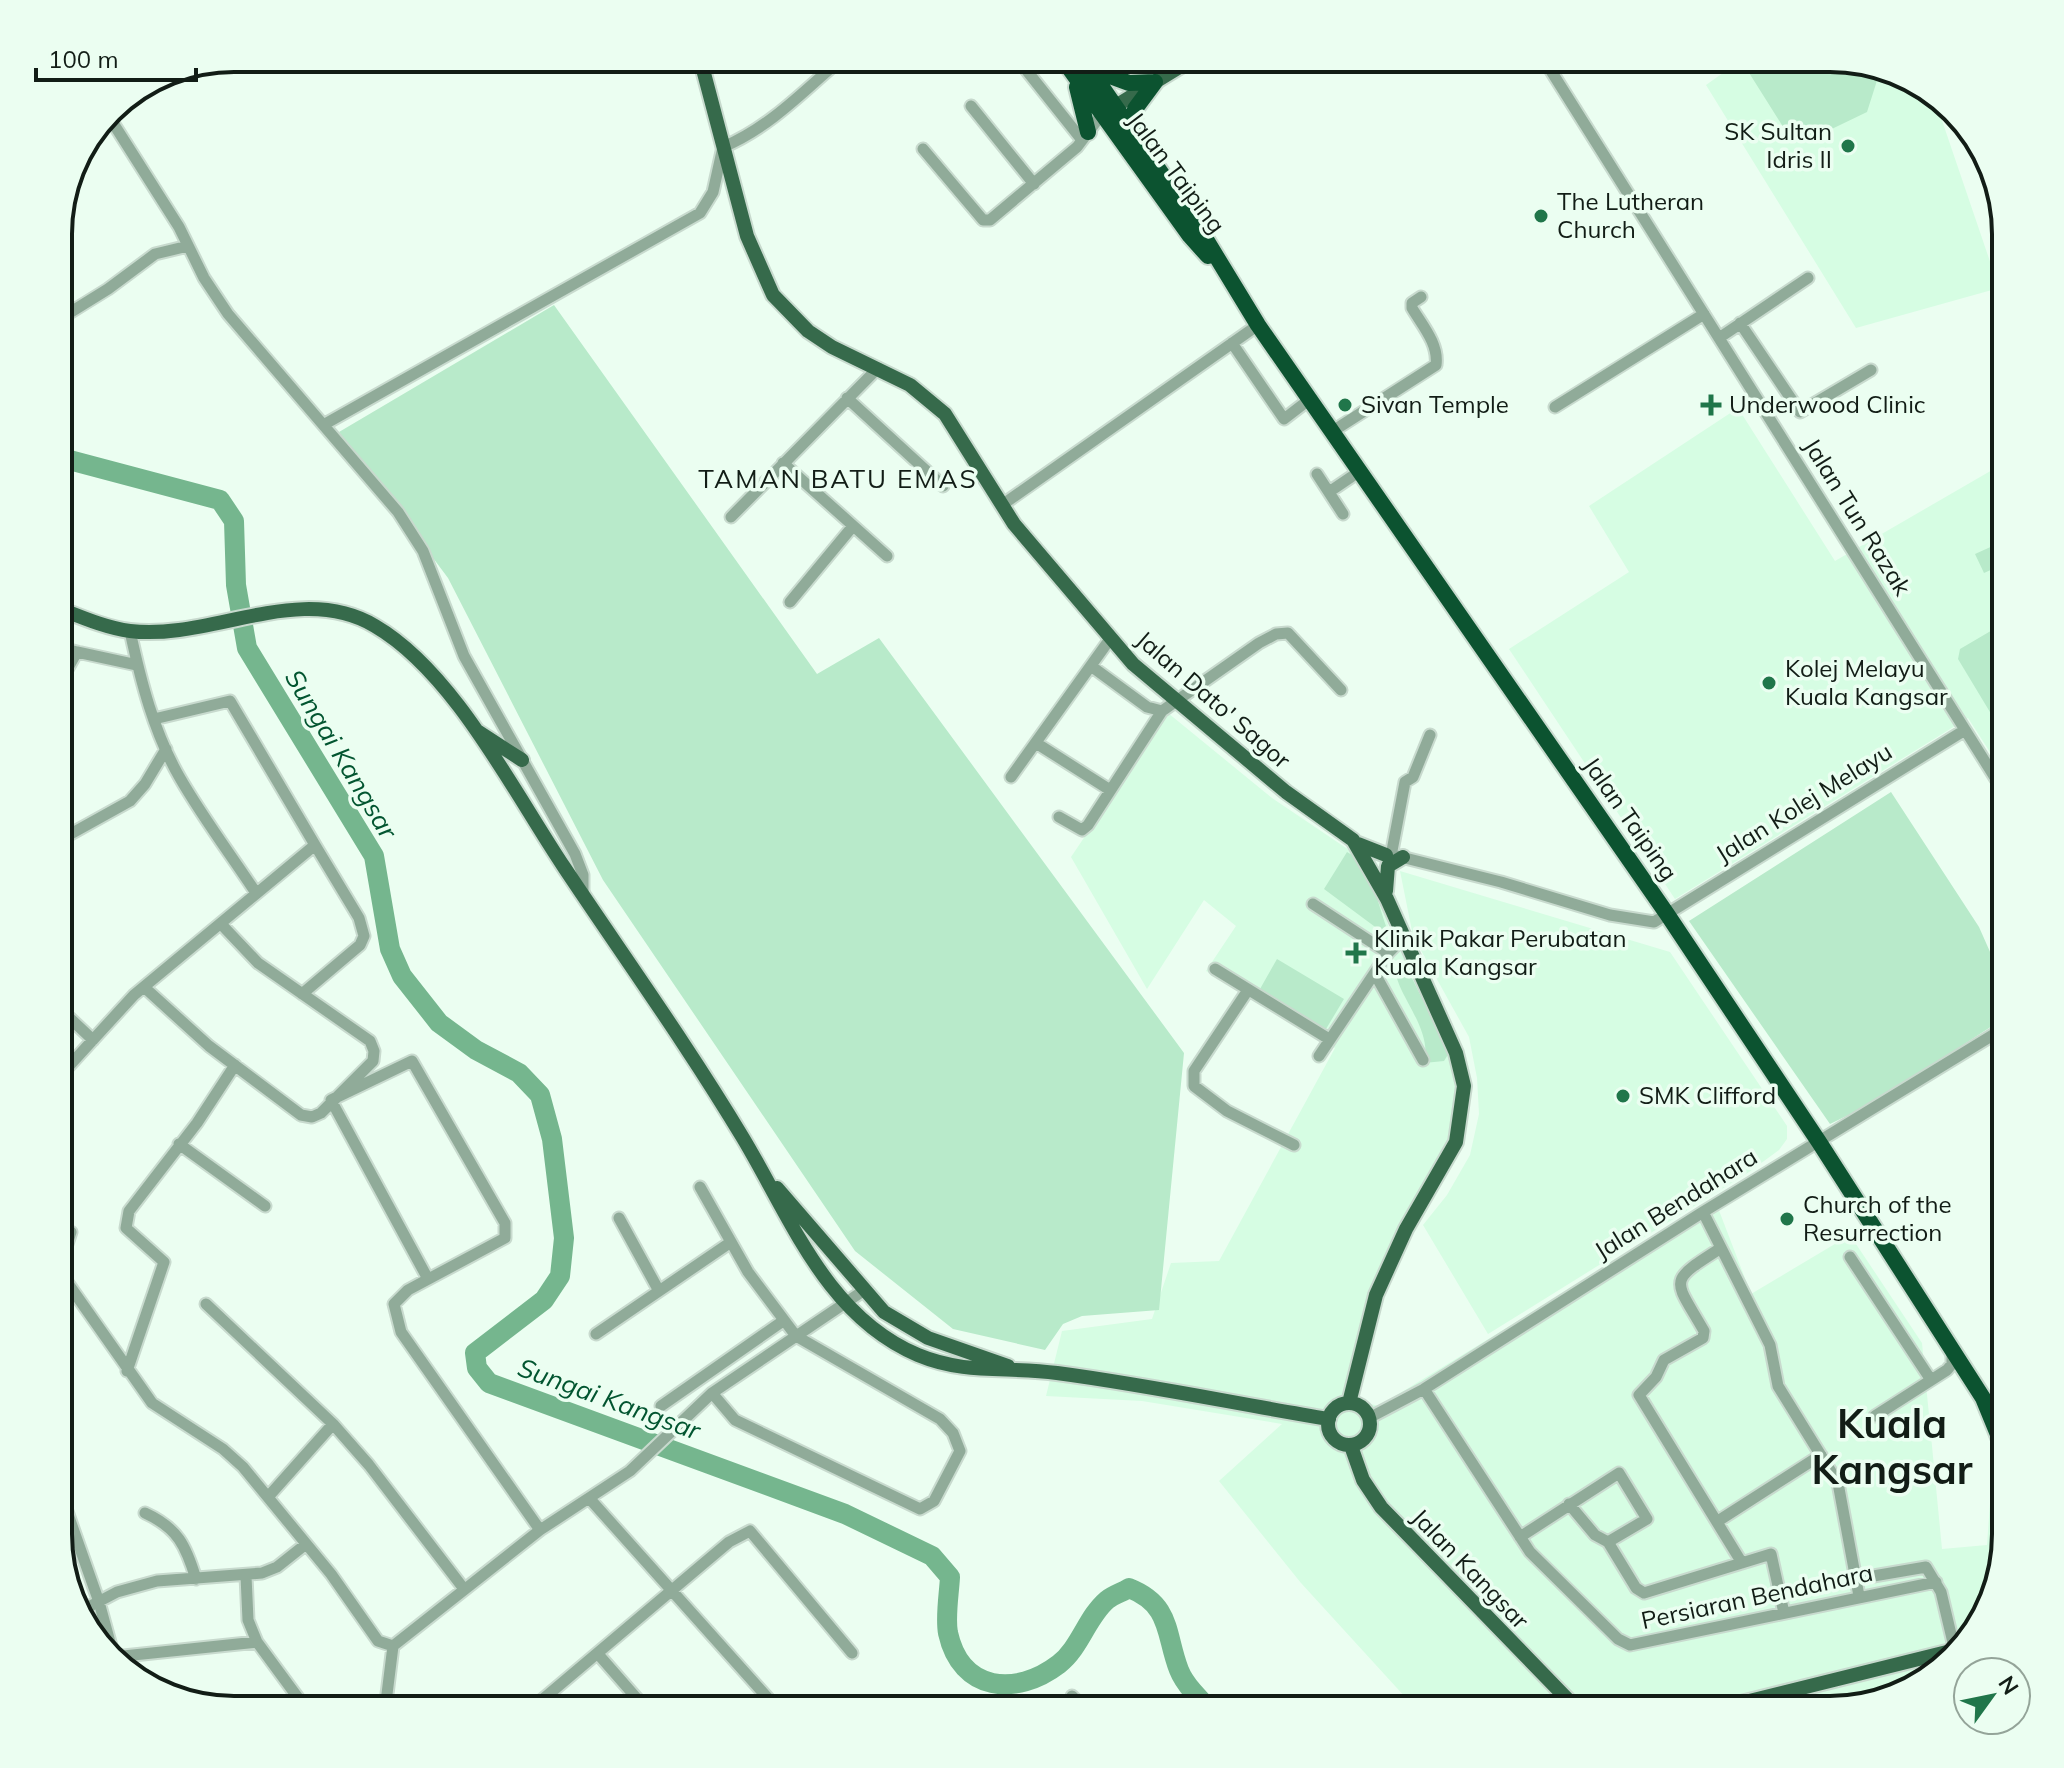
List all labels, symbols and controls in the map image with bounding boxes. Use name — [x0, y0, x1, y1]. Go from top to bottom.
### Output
scale bar — [36, 32, 196, 82]
text: 100 m — [48, 44, 119, 74]
street label: Jalan Taiping — [1121, 106, 1232, 239]
place label: SK Sultan Idris II — [1724, 116, 1832, 174]
marker: SK Sultan Idris II — [1839, 137, 1857, 155]
place label: The Lutheran Church — [1557, 186, 1704, 244]
marker: The Lutheran Church — [1532, 207, 1550, 225]
place label: Sivan Temple — [1361, 389, 1509, 419]
place label: Underwood Clinic — [1729, 389, 1926, 419]
marker: Underwood Clinic — [1700, 394, 1722, 416]
marker: Sivan Temple — [1336, 396, 1354, 414]
street label: Jalan Tun Razak — [1798, 432, 1919, 601]
district label: TAMAN BATU EMAS — [698, 462, 978, 495]
street label: Jalan Dato' Sagor — [1130, 624, 1297, 775]
place label: Kolej Melayu Kuala Kangsar — [1785, 653, 1948, 711]
water label: Sungai Kangsar — [278, 663, 406, 846]
marker: Kolej Melayu Kuala Kangsar — [1760, 674, 1778, 692]
street label: Jalan Kolej Melayu — [1710, 736, 1897, 868]
street label: Jalan Taiping — [1577, 751, 1684, 886]
place label: Klinik Pakar Perubatan Kuala Kangsar — [1374, 923, 1626, 981]
marker: Klinik Pakar Perubatan Kuala Kangsar — [1345, 942, 1367, 964]
place label: SMK Clifford — [1639, 1080, 1776, 1110]
marker: SMK Clifford — [1614, 1087, 1632, 1105]
street label: Jalan Bendahara — [1588, 1141, 1762, 1265]
place label: Church of the Resurrection — [1803, 1189, 1952, 1247]
marker: Church of the Resurrection — [1778, 1210, 1796, 1228]
water label: Sungai Kangsar — [513, 1350, 706, 1447]
district label: Kuala Kangsar — [1812, 1398, 1973, 1494]
street label: Jalan Kangsar — [1406, 1502, 1536, 1635]
street label: Persiaran Bendahara — [1638, 1557, 1875, 1635]
north arrow — [1952, 1656, 2032, 1736]
text: N — [1993, 1671, 2025, 1700]

